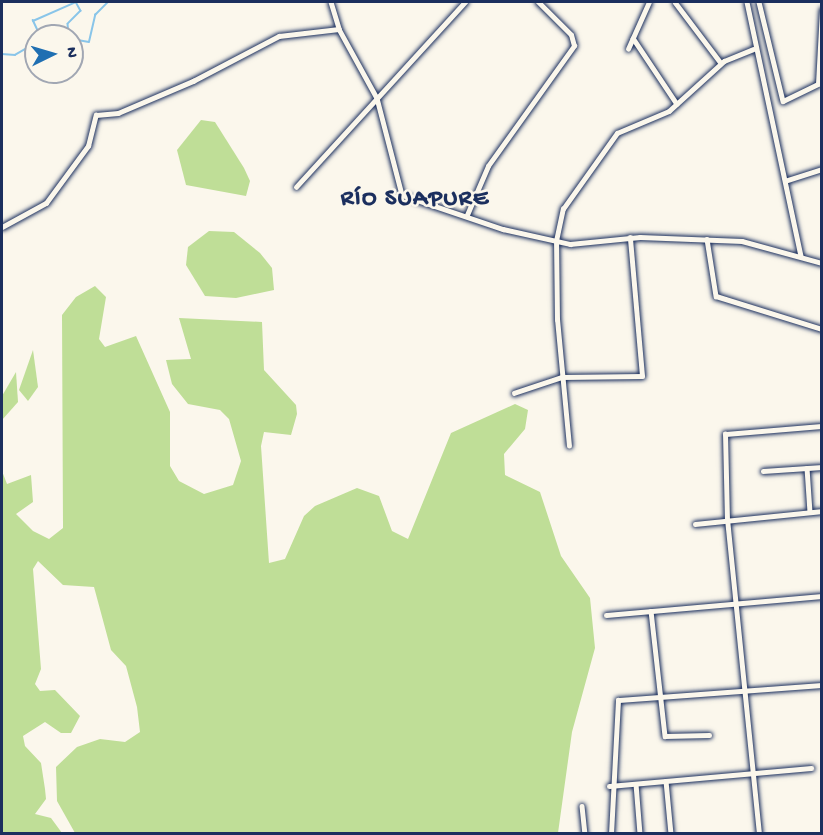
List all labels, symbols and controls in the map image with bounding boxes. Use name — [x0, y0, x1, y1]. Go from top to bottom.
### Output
north arrow — [24, 24, 84, 84]
text: N — [61, 47, 80, 59]
district label: RÍO SUAPURE — [341, 186, 489, 214]

